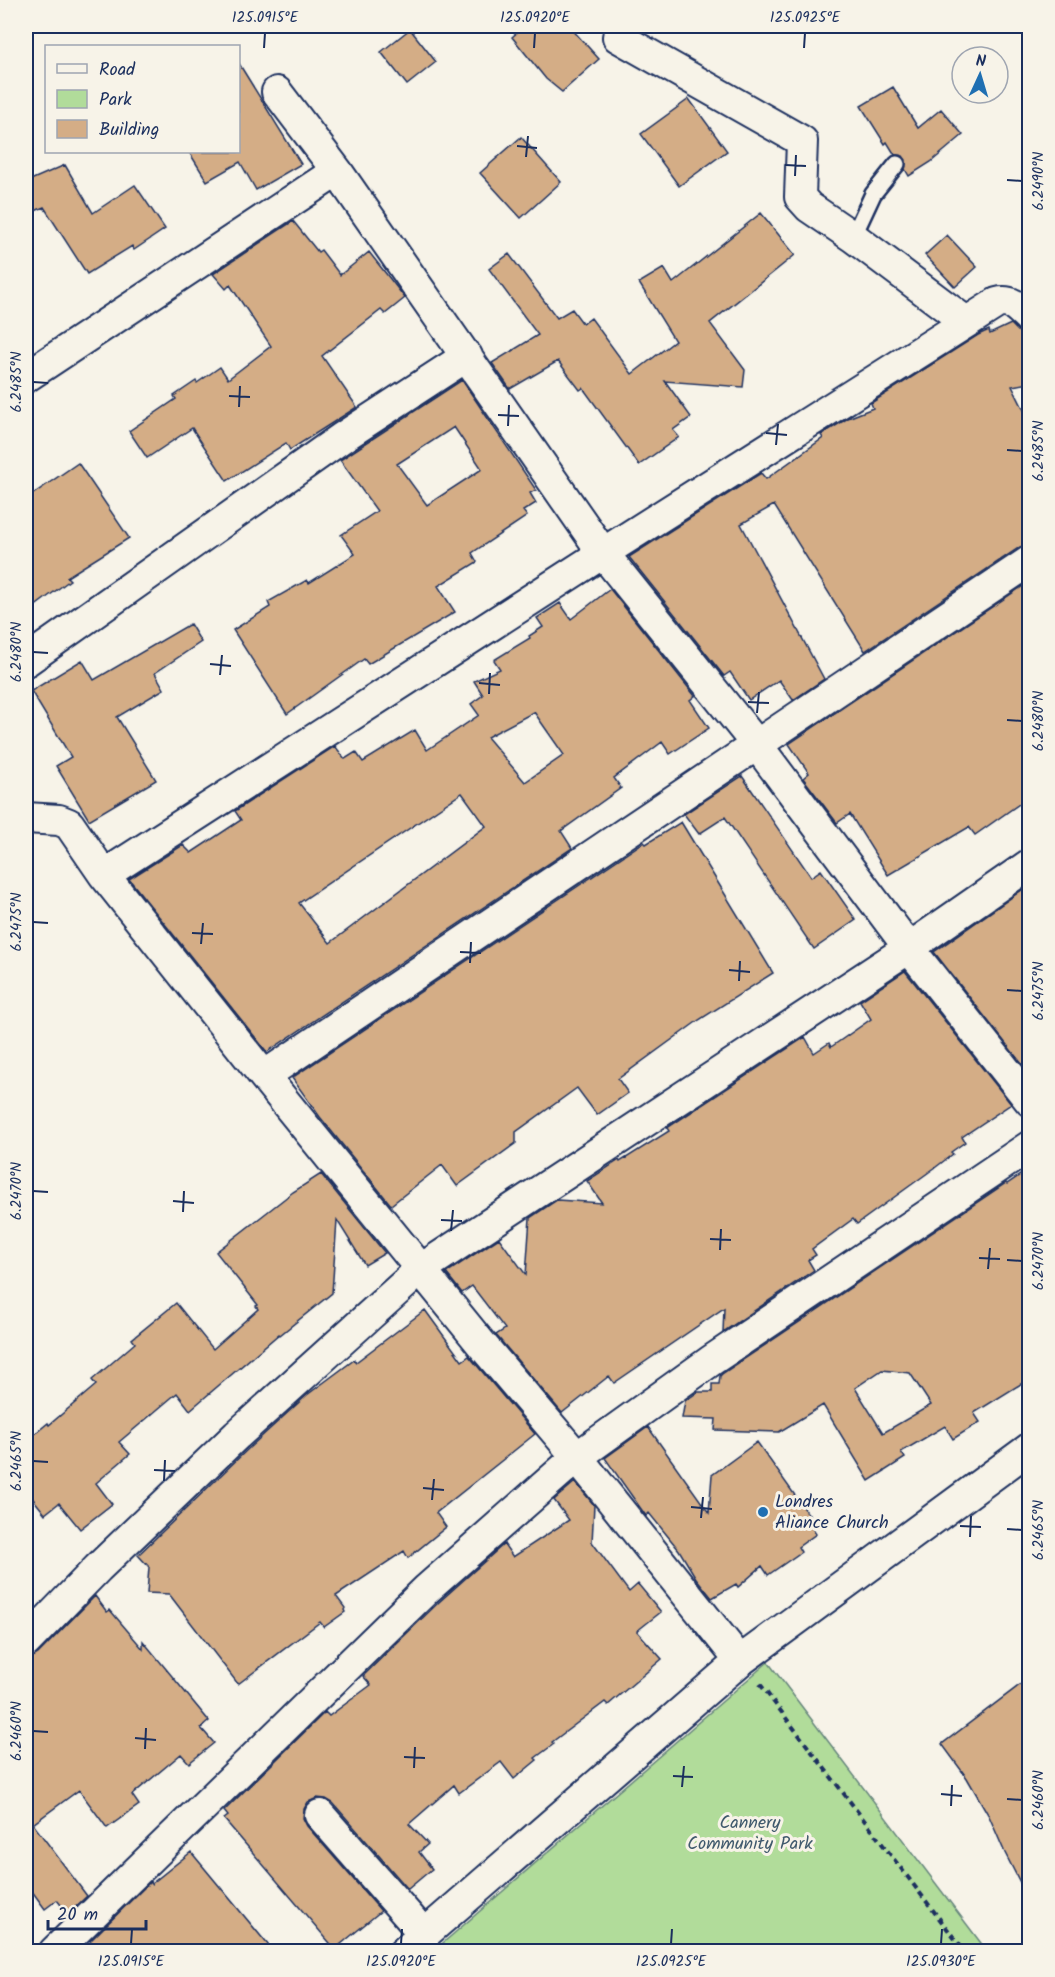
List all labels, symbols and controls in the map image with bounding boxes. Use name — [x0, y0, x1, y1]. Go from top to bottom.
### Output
text: 125.0915°E — [232, 6, 299, 30]
text: 125.0920°E — [500, 6, 571, 30]
text: 125.0925°E — [770, 6, 841, 30]
legend — [45, 45, 240, 153]
north arrow — [950, 45, 1010, 105]
text: N — [975, 49, 987, 74]
text: Road — [99, 56, 136, 85]
text: Park — [99, 86, 132, 115]
text: Building — [99, 116, 159, 145]
text: 6.2490°N — [1027, 152, 1051, 210]
text: 6.2485°N — [5, 351, 29, 413]
text: 6.2485°N — [1027, 420, 1051, 482]
text: 6.2480°N — [5, 622, 29, 682]
text: 6.2480°N — [1027, 691, 1051, 751]
text: 6.2475°N — [5, 892, 29, 952]
text: 6.2475°N — [1027, 961, 1051, 1021]
text: 6.2470°N — [5, 1162, 29, 1220]
text: 6.2470°N — [1027, 1232, 1051, 1290]
text: 6.2465°N — [5, 1431, 29, 1491]
place label: Londres Aliance Church — [775, 1488, 889, 1538]
text: 6.2465°N — [1027, 1500, 1051, 1560]
marker: Londres Aliance Church — [756, 1505, 770, 1519]
text: 6.2460°N — [5, 1701, 29, 1761]
text: 6.2460°N — [1027, 1770, 1051, 1830]
park label: Cannery Community Park — [687, 1809, 813, 1859]
scale bar — [48, 1893, 146, 1931]
text: 20 m — [57, 1901, 98, 1930]
text: 125.0915°E — [98, 1950, 165, 1974]
text: 125.0920°E — [366, 1950, 437, 1974]
text: 125.0925°E — [636, 1950, 707, 1974]
text: 125.0930°E — [906, 1950, 977, 1974]

